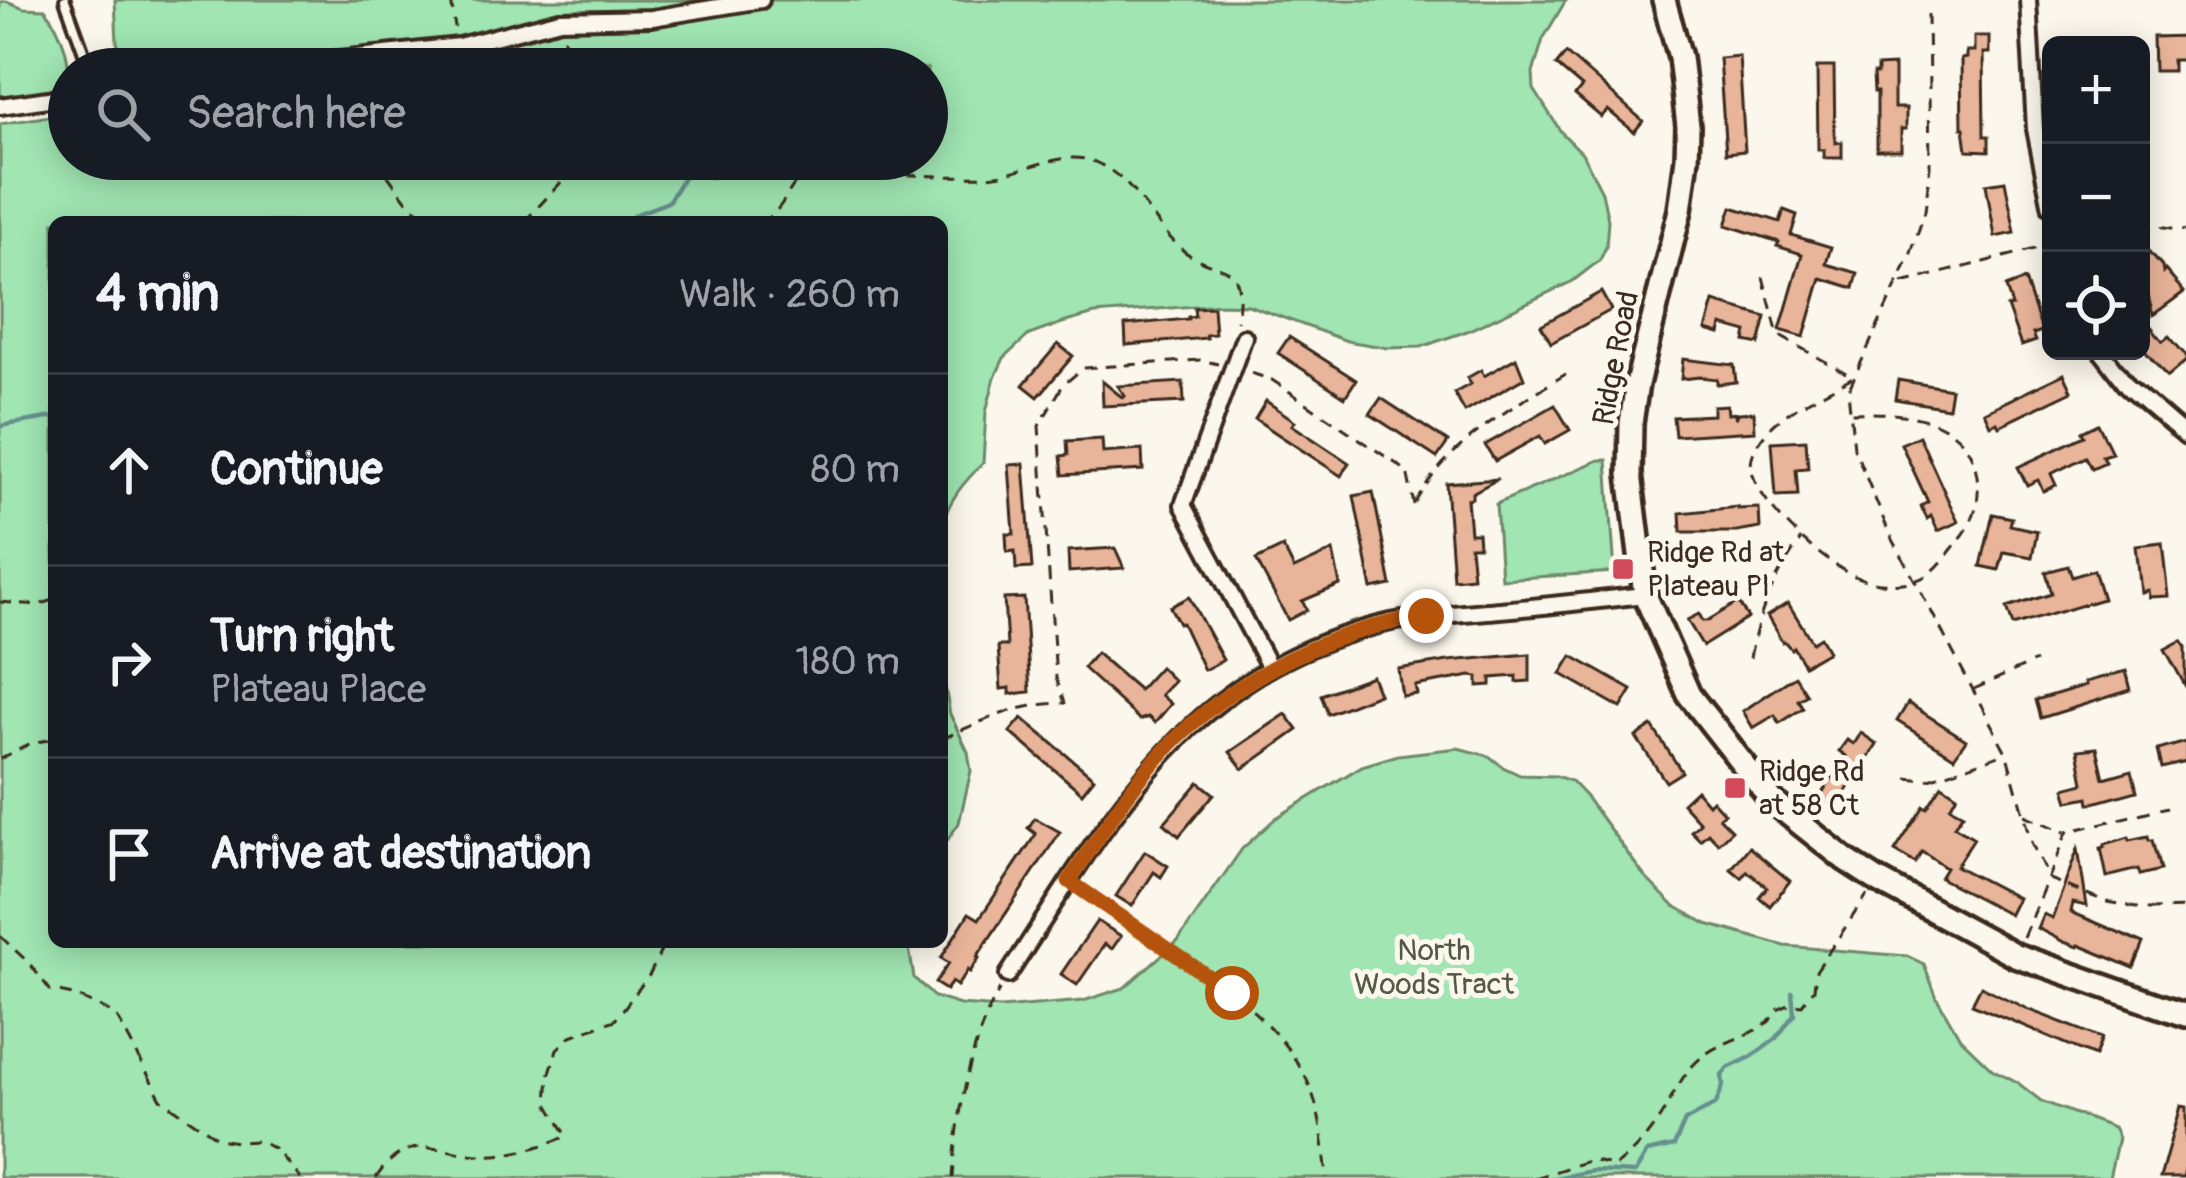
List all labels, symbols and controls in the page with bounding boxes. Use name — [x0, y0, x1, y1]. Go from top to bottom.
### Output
map controls — [2042, 36, 2150, 360]
button: + — [2042, 36, 2150, 144]
search box — [48, 48, 948, 180]
icon: search — [90, 81, 156, 147]
text: Search here — [186, 86, 406, 142]
button: − — [2042, 144, 2150, 252]
button: locate — [2042, 252, 2150, 360]
text: 4 min — [96, 262, 219, 326]
text: Walk · 260 m — [679, 270, 900, 319]
street label: Ridge Road — [1585, 288, 1647, 428]
icon: ahead — [96, 437, 162, 503]
text: Continue — [210, 442, 383, 498]
text: 80 m — [811, 445, 900, 494]
place label: Ridge Rd at Plateau Pl — [1647, 534, 1785, 605]
marker: Ridge Rd at Plateau Pl — [1610, 556, 1636, 582]
route end — [1399, 589, 1453, 643]
text: Turn right — [210, 609, 394, 665]
icon: right — [96, 629, 162, 695]
text: 180 m — [795, 637, 900, 686]
text: Plateau Place — [210, 665, 426, 714]
place label: Ridge Rd at 58 Ct — [1759, 753, 1865, 824]
marker: Ridge Rd at 58 Ct — [1722, 775, 1748, 801]
icon: arrive — [96, 821, 162, 887]
text: Arrive at destination — [210, 826, 591, 882]
park label: North Woods Tract — [1354, 932, 1515, 1003]
route start — [1205, 966, 1259, 1020]

